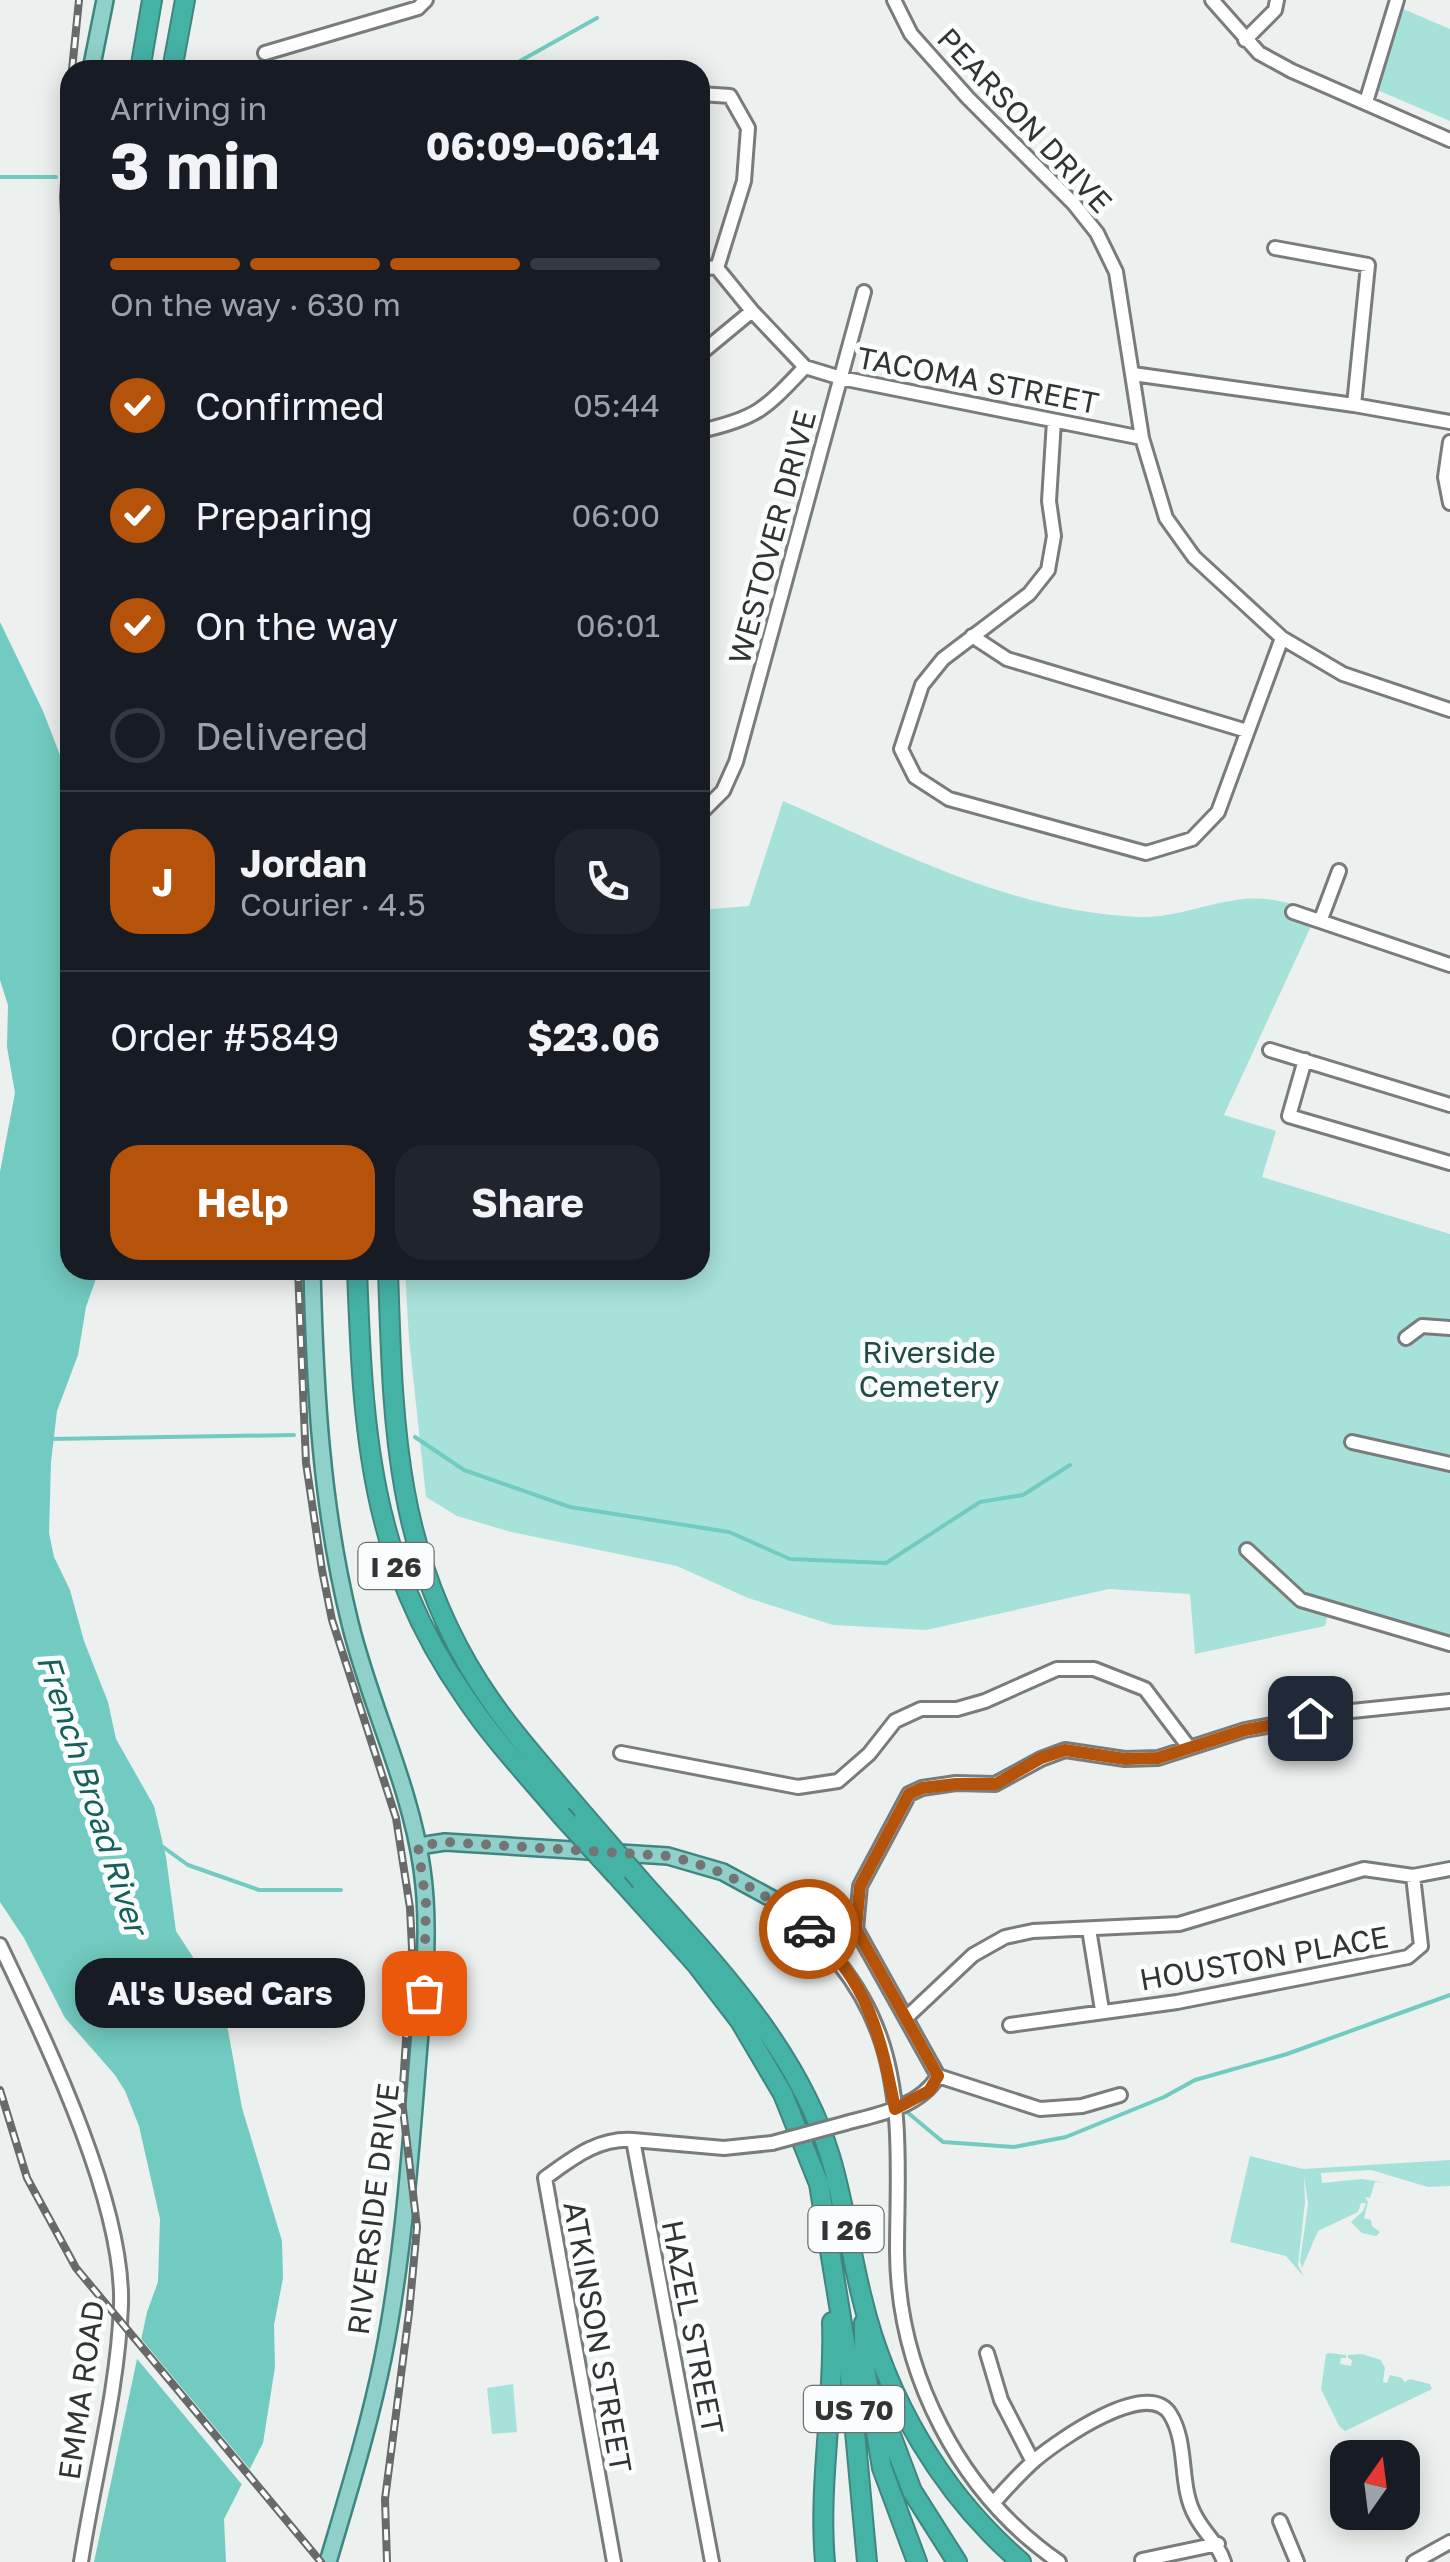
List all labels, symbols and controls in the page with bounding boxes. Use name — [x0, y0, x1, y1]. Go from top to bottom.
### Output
street label: PEARSON DRIVE — [930, 20, 1120, 220]
text: Arriving in — [110, 89, 267, 127]
text: 06:09–06:14 — [426, 123, 660, 168]
text: 3 min — [110, 125, 280, 203]
text: On the way · 630 m — [110, 285, 401, 323]
street label: TACOMA STREET — [854, 339, 1102, 421]
icon: check — [110, 378, 165, 433]
text: Confirmed — [195, 383, 385, 428]
text: 05:44 — [573, 386, 660, 424]
street label: WESTOVER DRIVE — [721, 406, 823, 668]
icon: check — [110, 488, 165, 543]
text: Preparing — [195, 493, 373, 538]
text: 06:00 — [572, 496, 660, 534]
icon: check — [110, 598, 165, 653]
text: On the way — [195, 603, 398, 648]
text: 06:01 — [576, 606, 660, 644]
text: Delivered — [195, 713, 368, 758]
button: phone — [555, 829, 660, 934]
text: Jordan — [240, 840, 367, 885]
text: J — [152, 859, 173, 904]
text: Courier · 4.5 — [240, 885, 426, 923]
text: Order #5849 — [110, 1014, 340, 1059]
text: $23.06 — [527, 1014, 660, 1059]
button: Help — [110, 1145, 375, 1260]
button: Share — [395, 1145, 660, 1260]
park label: Riverside Cemetery — [859, 1334, 999, 1404]
road number: I 26 — [358, 1543, 434, 1589]
water label: French Broad River — [30, 1649, 158, 1943]
pin — [1268, 1676, 1353, 1761]
icon: home — [1283, 1691, 1338, 1746]
courier — [759, 1879, 859, 1979]
icon: car — [782, 1902, 837, 1957]
street label: HOUSTON PLACE — [1137, 1918, 1391, 1998]
pin — [382, 1951, 467, 2036]
callout: Al's Used Cars — [74, 1958, 364, 2028]
icon: bag — [397, 1966, 452, 2021]
text: Al's Used Cars — [107, 1974, 333, 2012]
street label: RIVERSIDE DRIVE — [340, 2081, 406, 2337]
street label: ATKINSON STREET — [556, 2199, 640, 2475]
road number: I 26 — [808, 2206, 884, 2252]
street label: HAZEL STREET — [655, 2217, 731, 2437]
street label: EMMA ROAD — [51, 2298, 111, 2482]
road number: US 70 — [804, 2386, 904, 2432]
north arrow — [1330, 2440, 1420, 2530]
map controls — [1330, 2440, 1420, 2530]

